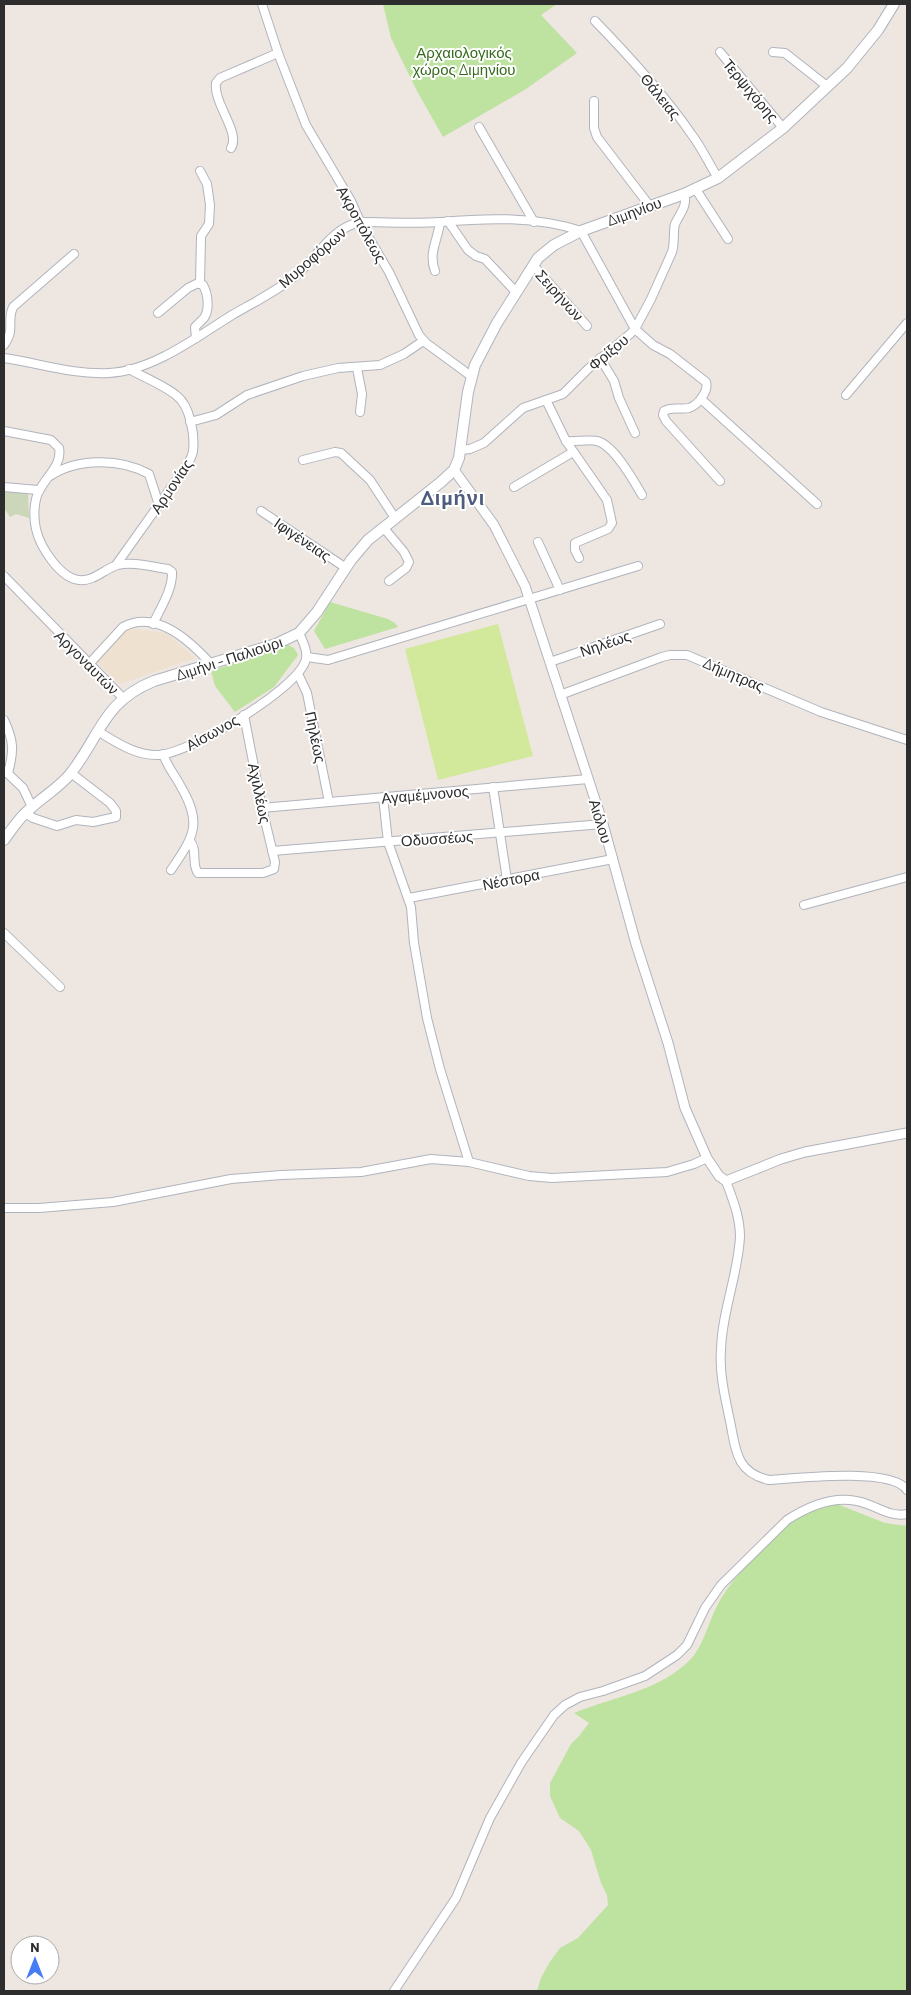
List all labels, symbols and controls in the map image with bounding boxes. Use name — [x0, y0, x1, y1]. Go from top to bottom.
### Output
park label: Αρχαιολογικός χώρος Διμηνίου — [412, 43, 516, 78]
street label: Τερψιχόρης — [719, 55, 783, 125]
street label: Θάλειας — [637, 69, 685, 123]
street label: Ακροπόλεως — [333, 182, 391, 266]
street label: Διμηνίου — [604, 193, 664, 229]
street label: Μυροφόρων — [275, 223, 349, 291]
street label: Σειρήνων — [532, 266, 588, 324]
street label: Φρίξου — [584, 330, 632, 374]
street label: Αρμονίας — [146, 455, 196, 517]
district label: Διμήνι — [421, 485, 485, 509]
street label: Ιφιγένειας — [271, 513, 335, 565]
street label: Αργοναυτών — [51, 626, 123, 698]
street label: Νηλέως — [577, 626, 633, 660]
street label: Διμήνι - Παλιούρι — [173, 632, 285, 684]
street label: Δήμητρας — [701, 653, 767, 695]
street label: Αίσωνος — [183, 710, 241, 754]
street label: Πηλέως — [302, 710, 330, 764]
street label: Αχιλλέως — [245, 761, 275, 825]
street label: Αγαμέμνονος — [380, 781, 470, 807]
street label: Αιόλου — [586, 797, 616, 845]
street label: Οδυσσέως — [400, 826, 474, 850]
street label: Νέστορα — [481, 865, 542, 893]
north arrow — [10, 1935, 60, 1985]
text: N — [30, 1938, 40, 1955]

